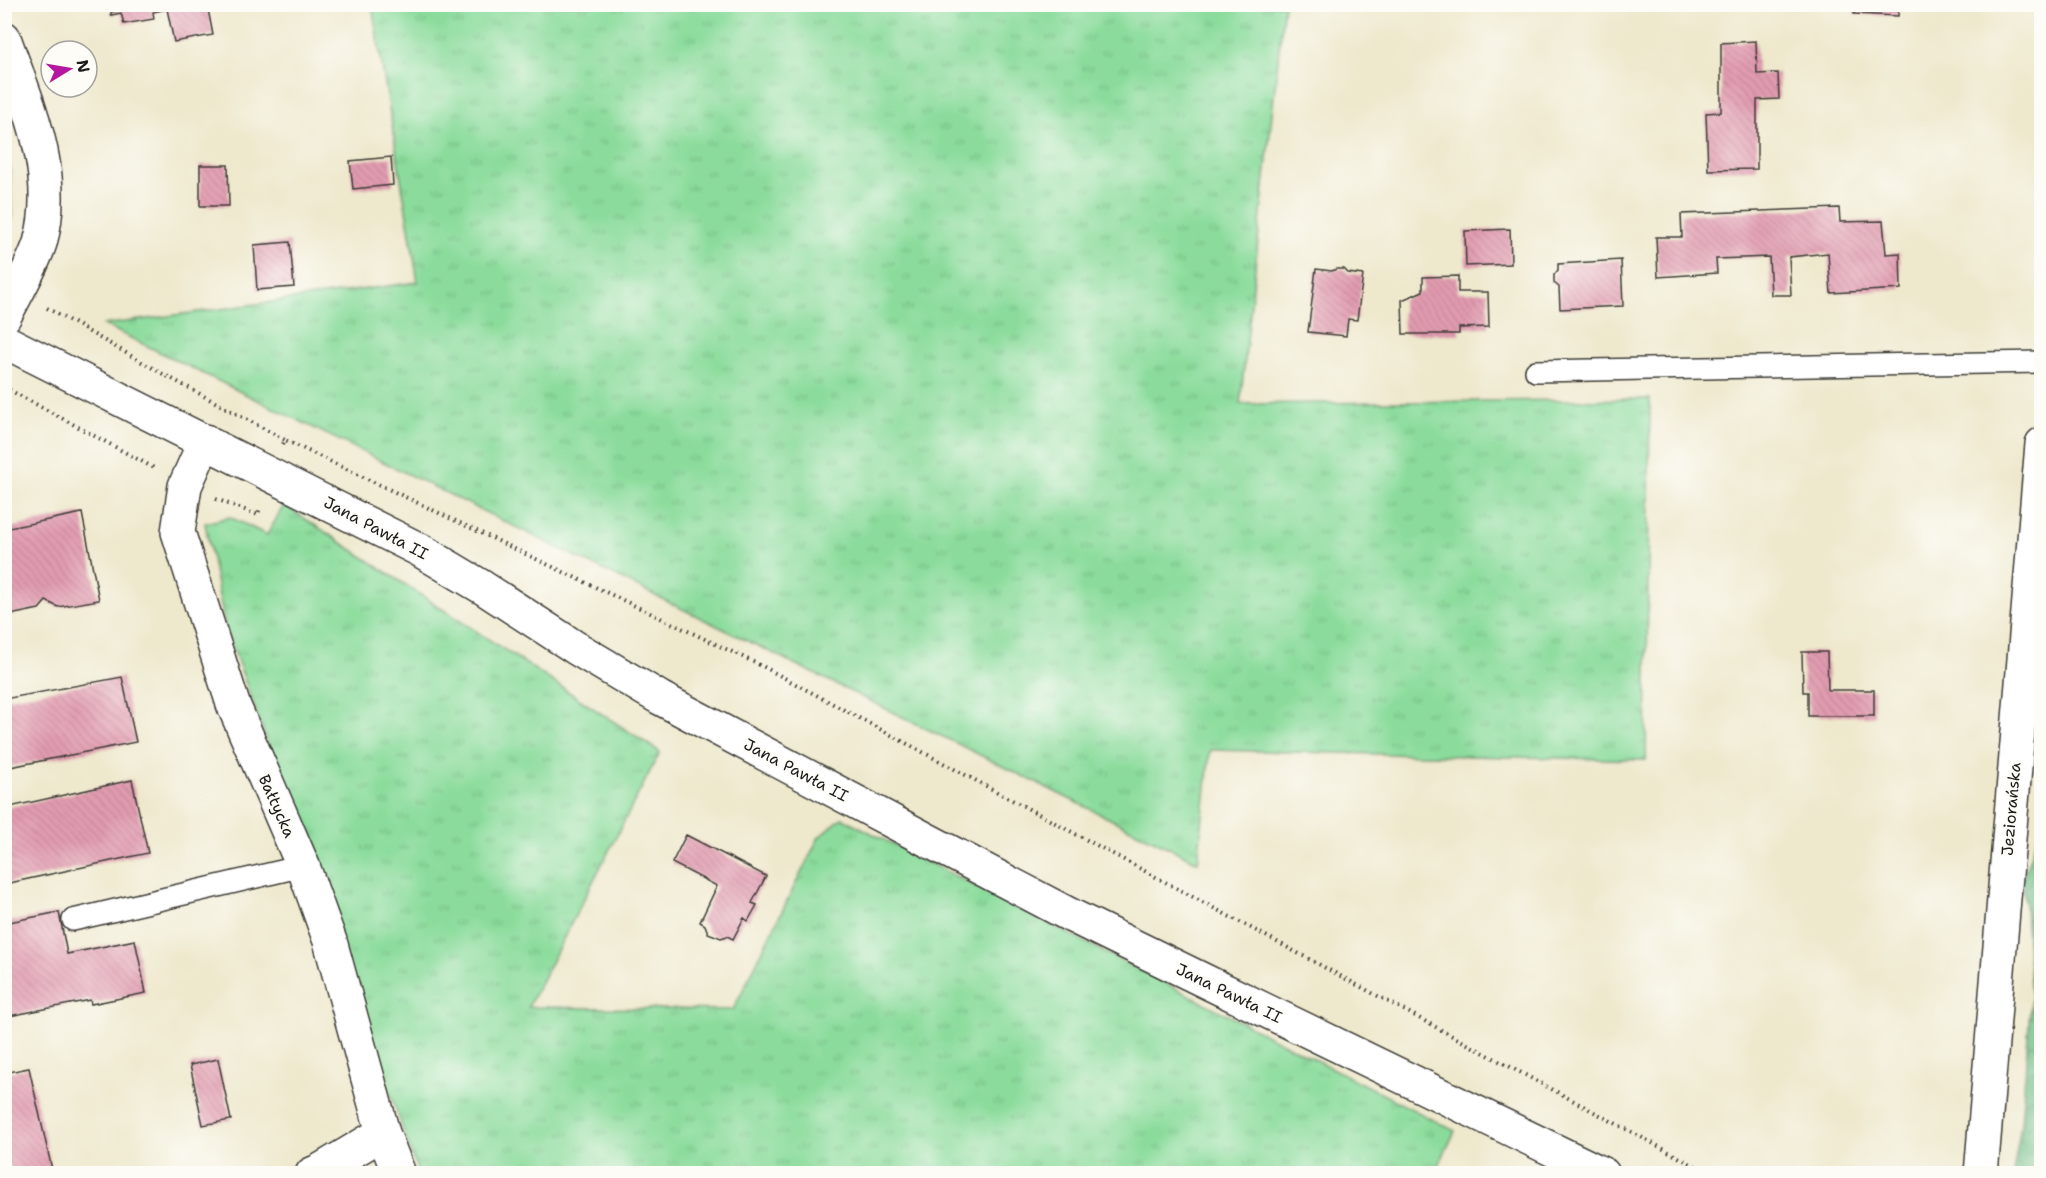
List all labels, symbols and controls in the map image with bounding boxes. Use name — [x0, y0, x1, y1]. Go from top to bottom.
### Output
north arrow — [39, 39, 99, 99]
text: N — [72, 58, 95, 74]
street label: Jana Pawła II — [320, 492, 432, 564]
street label: Jana Pawła II — [740, 734, 852, 806]
street label: Jeziorańska — [1996, 761, 2026, 857]
street label: Bałtycka — [254, 771, 300, 841]
street label: Jana Pawła II — [1173, 958, 1286, 1028]

